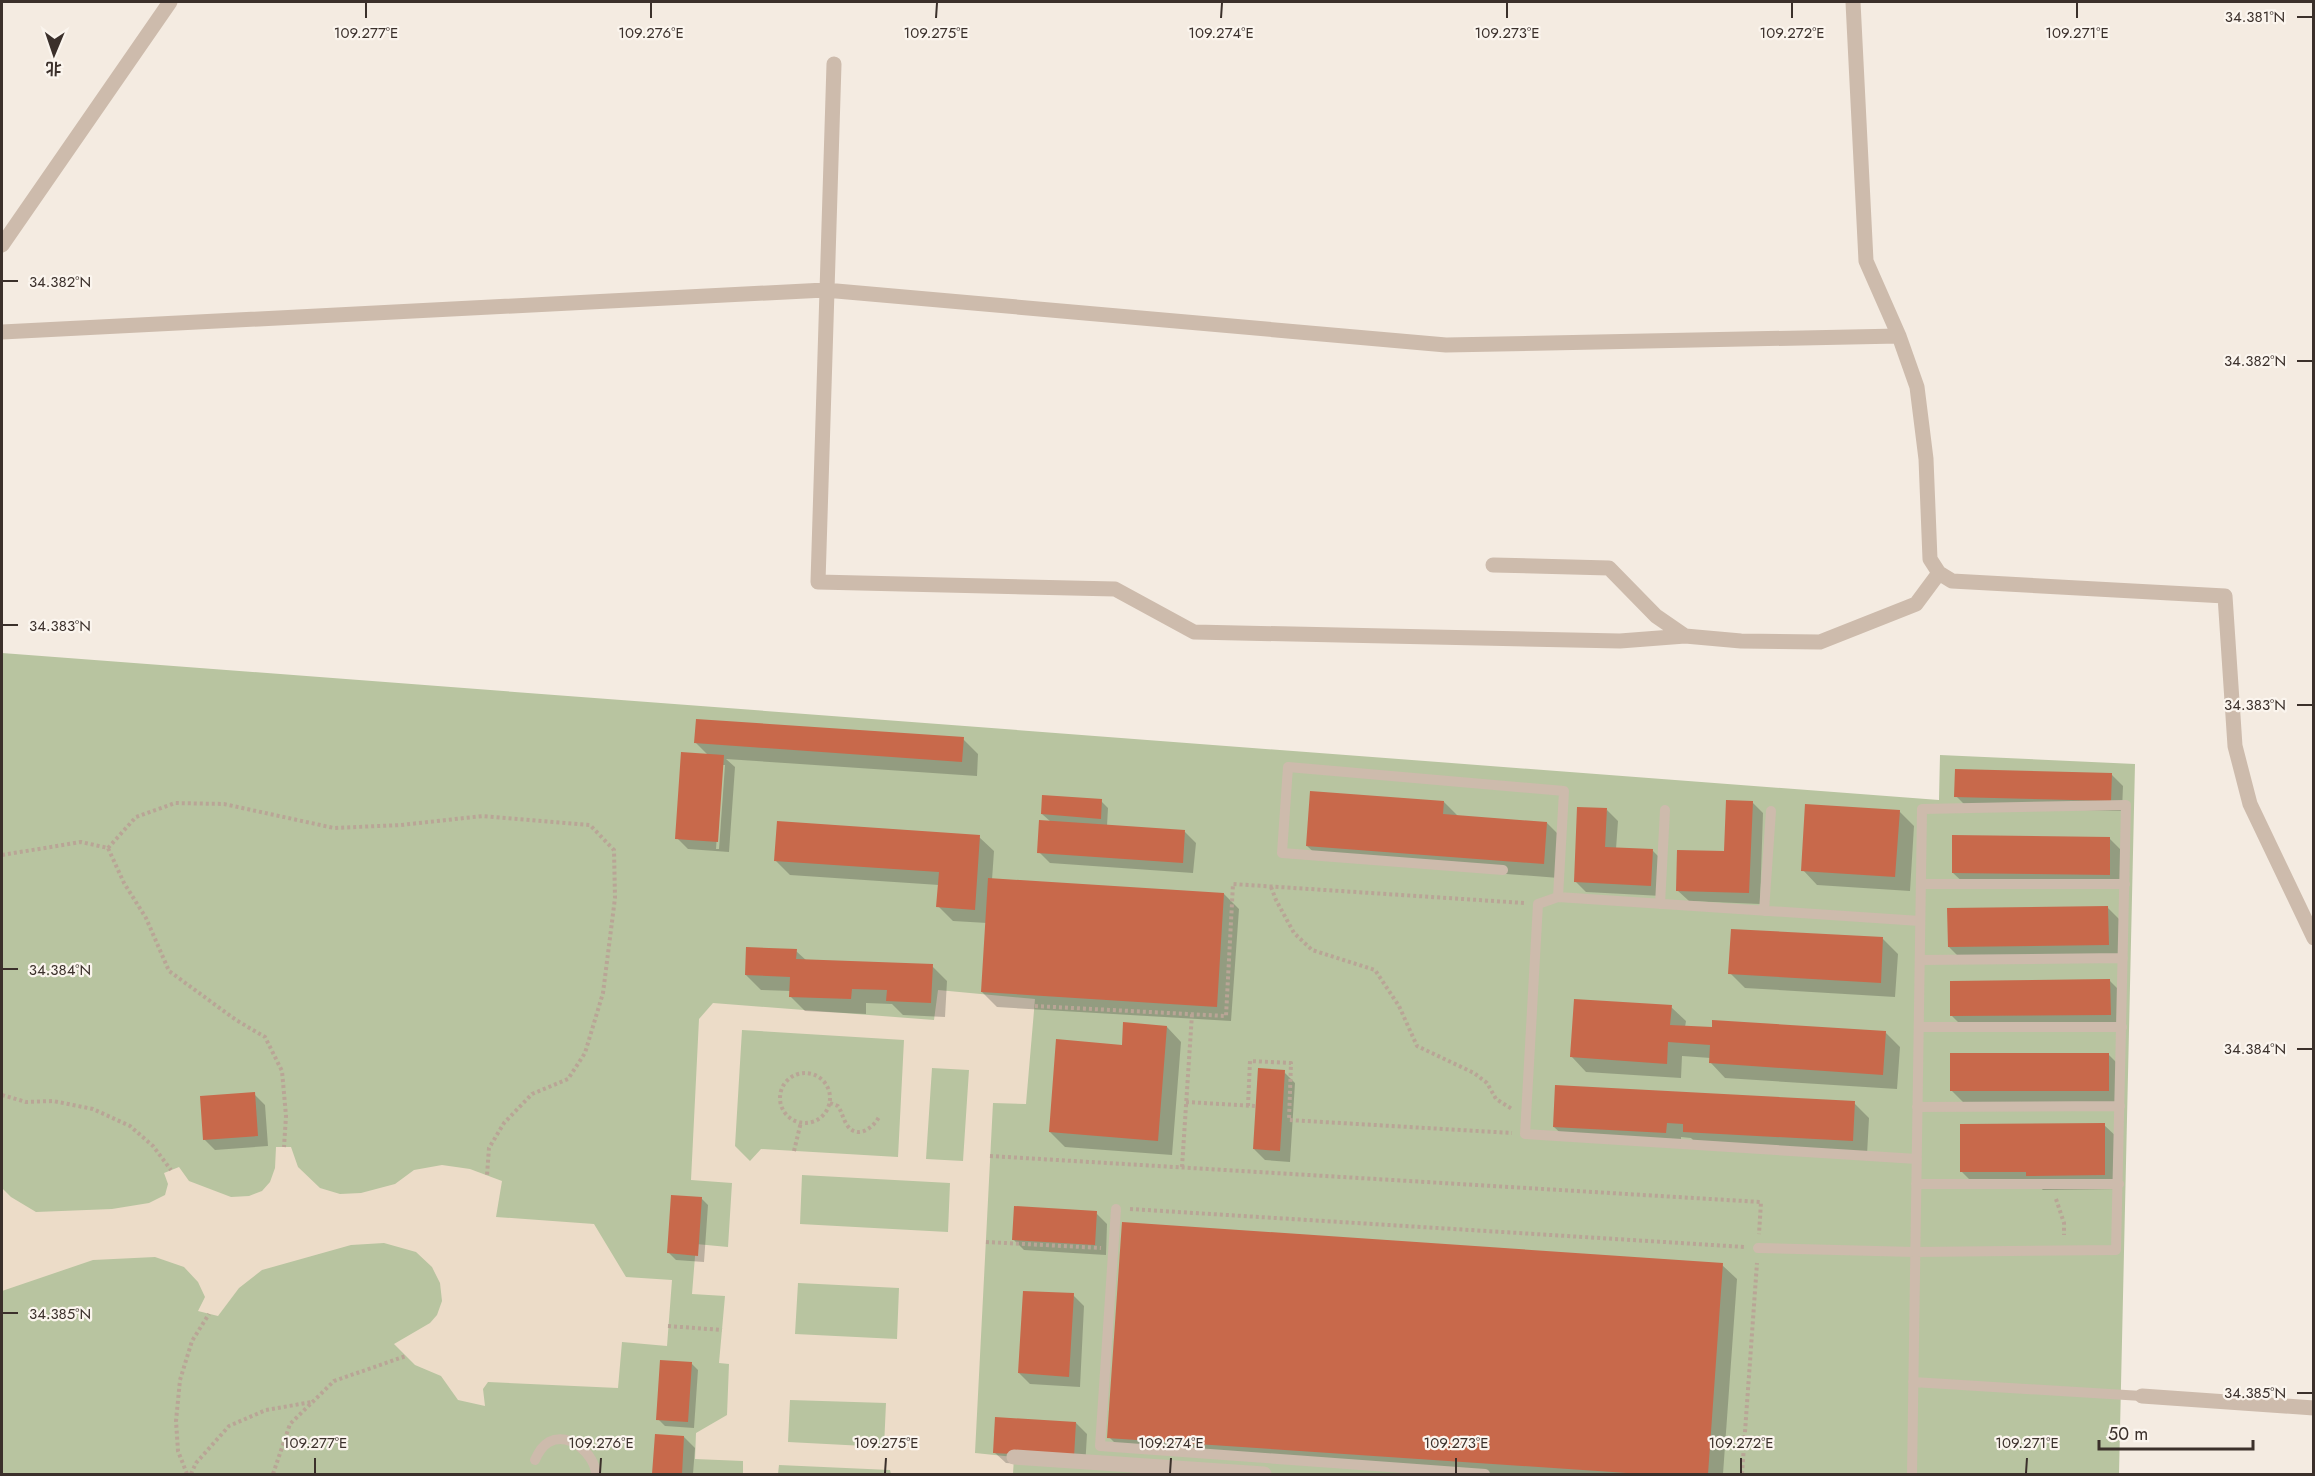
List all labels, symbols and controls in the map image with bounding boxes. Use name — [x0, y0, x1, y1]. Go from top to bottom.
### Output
text: 34.381°N — [2225, 6, 2285, 28]
text: 109.277°E — [334, 22, 398, 44]
text: 109.276°E — [618, 22, 684, 44]
text: 109.275°E — [903, 22, 969, 44]
text: 109.274°E — [1188, 22, 1254, 44]
text: 109.273°E — [1475, 22, 1539, 44]
text: 109.272°E — [1759, 22, 1825, 44]
text: 109.271°E — [2045, 22, 2109, 44]
north arrow — [24, 24, 84, 84]
text: 北 — [45, 57, 62, 80]
text: 34.382°N — [29, 271, 91, 293]
text: 34.382°N — [2224, 350, 2286, 372]
text: 34.383°N — [29, 615, 91, 637]
text: 34.383°N — [2224, 694, 2286, 716]
text: 34.384°N — [29, 959, 91, 981]
text: 34.384°N — [2224, 1038, 2286, 1060]
text: 34.385°N — [29, 1303, 91, 1325]
text: 34.385°N — [2224, 1382, 2286, 1404]
scale bar — [2099, 1413, 2254, 1451]
text: 50 m — [2108, 1421, 2148, 1447]
text: 109.277°E — [283, 1432, 347, 1454]
text: 109.276°E — [568, 1432, 634, 1454]
text: 109.275°E — [853, 1432, 919, 1454]
text: 109.274°E — [1138, 1432, 1204, 1454]
text: 109.273°E — [1424, 1432, 1488, 1454]
text: 109.272°E — [1708, 1432, 1774, 1454]
text: 109.271°E — [1995, 1432, 2059, 1454]

